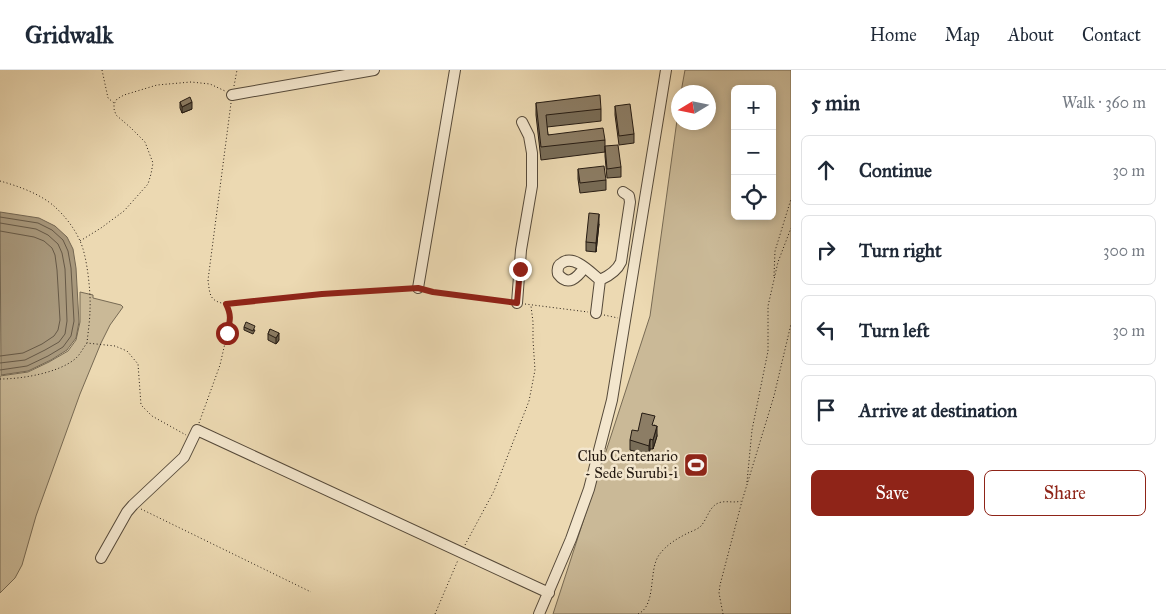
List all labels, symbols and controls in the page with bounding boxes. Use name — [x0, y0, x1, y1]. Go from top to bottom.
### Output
text: Gridwalk — [25, 20, 113, 50]
text: Home — [870, 24, 917, 46]
text: Map — [945, 24, 980, 46]
text: About — [1008, 24, 1054, 46]
text: Contact — [1082, 24, 1141, 46]
north arrow — [671, 85, 716, 130]
map controls — [731, 85, 776, 220]
button: + — [731, 85, 776, 130]
text: 5 min — [811, 90, 860, 116]
text: Walk · 360 m — [1062, 93, 1146, 112]
button: − — [731, 130, 776, 175]
icon: ahead — [812, 156, 840, 184]
text: Continue — [859, 159, 932, 182]
text: 30 m — [1112, 161, 1145, 180]
button: locate — [731, 175, 776, 220]
icon: right — [812, 236, 840, 264]
text: Turn right — [859, 239, 942, 262]
text: 300 m — [1103, 241, 1145, 260]
route end — [509, 258, 532, 281]
icon: left — [812, 316, 840, 344]
text: Turn left — [859, 319, 929, 342]
text: 30 m — [1112, 321, 1145, 340]
route start — [216, 322, 239, 345]
icon: arrive — [812, 396, 840, 424]
text: Arrive at destination — [859, 399, 1017, 422]
place label: Club Centenario - Sede Surubi-i — [577, 447, 678, 482]
sports icon: Club Centenario - Sede Surubi-i — [683, 452, 709, 478]
button: Save — [811, 470, 974, 516]
button: Share — [984, 470, 1146, 516]

